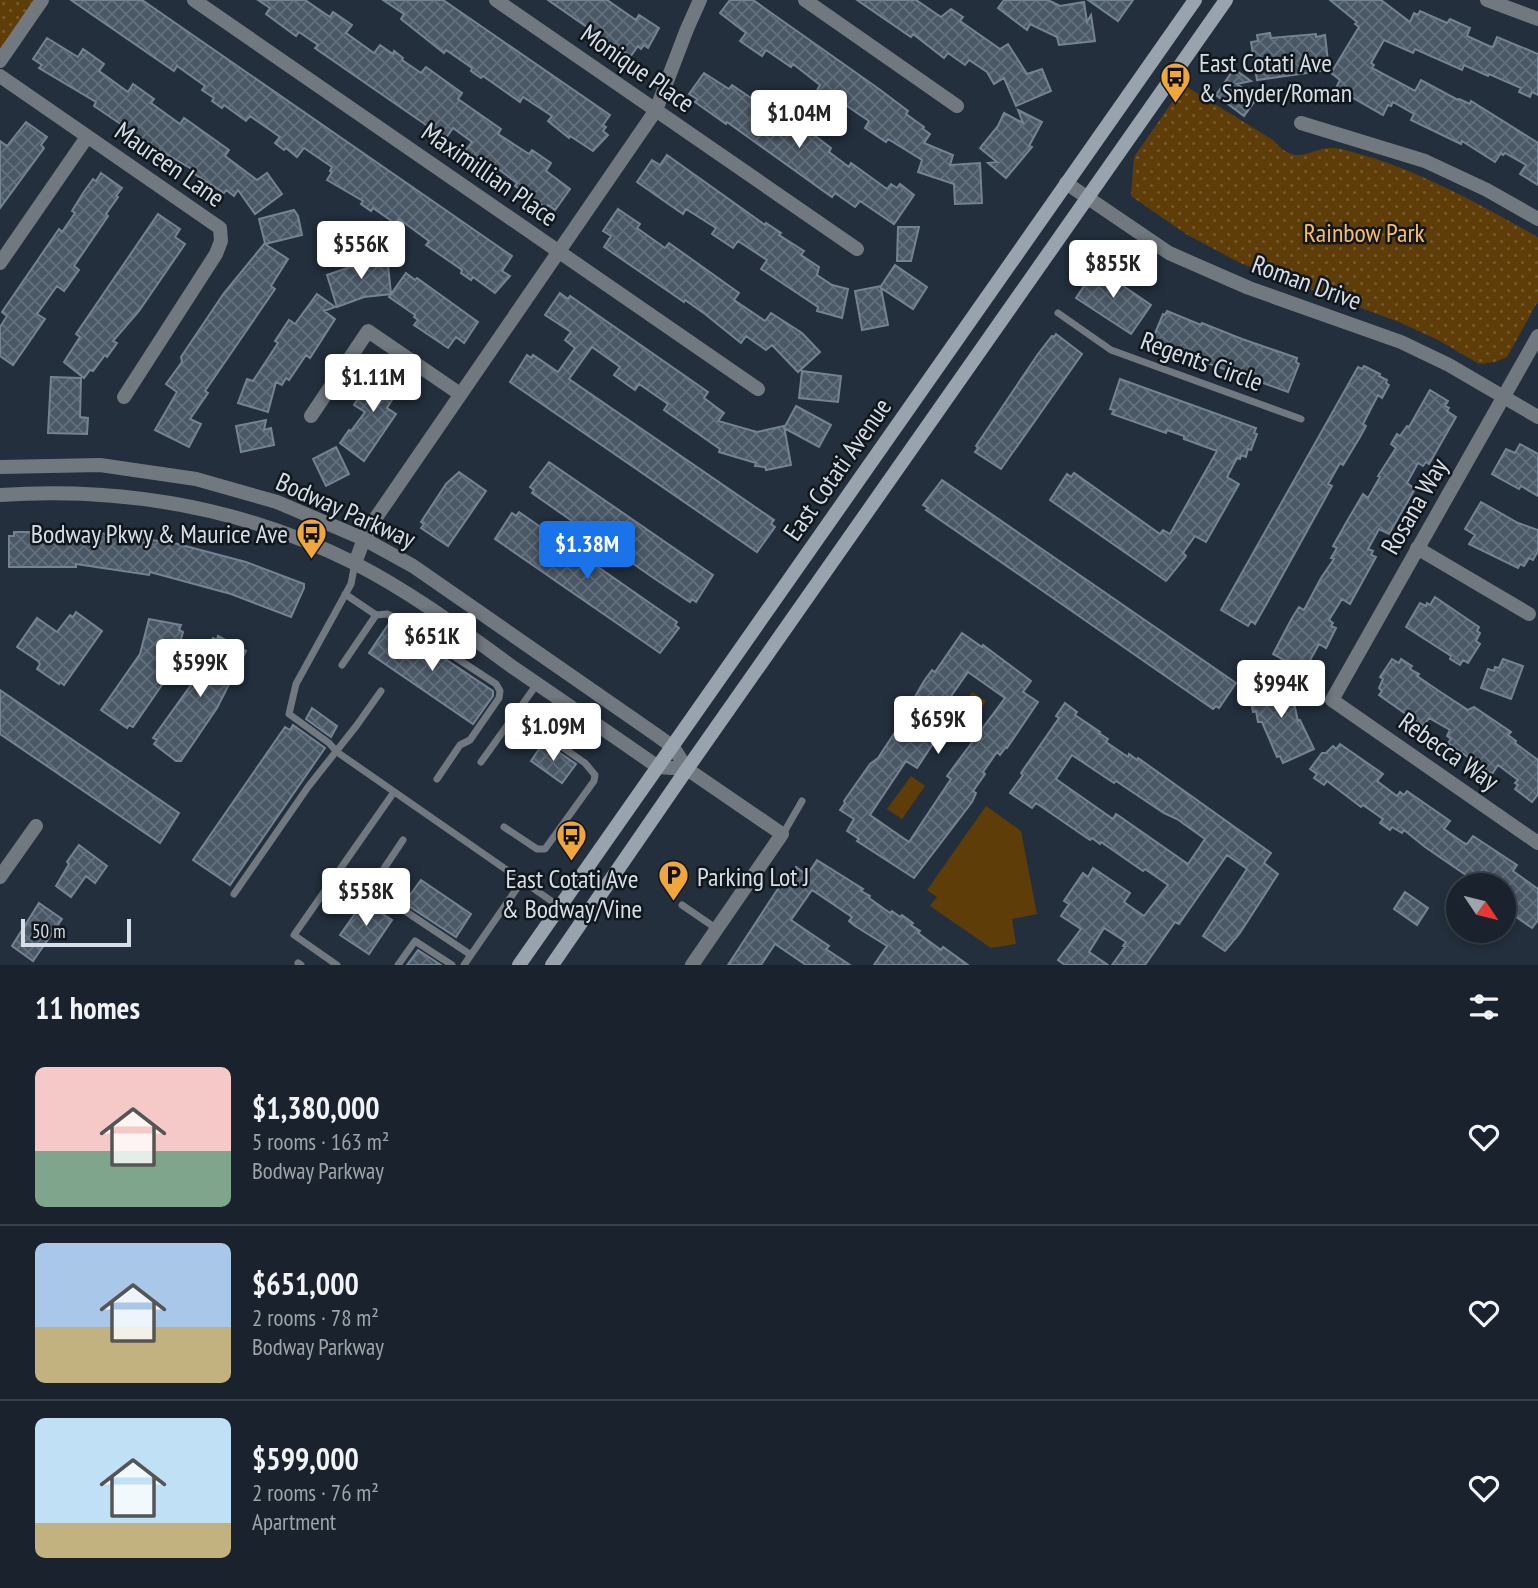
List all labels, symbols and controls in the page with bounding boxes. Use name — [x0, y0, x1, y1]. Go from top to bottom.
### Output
street label: Monique Place — [575, 17, 701, 119]
place label: East Cotati Ave & Snyder/Roman — [1199, 46, 1352, 109]
bus stop icon: East Cotati Ave & Snyder/Roman — [1159, 60, 1193, 104]
pin: $1.04M — [742, 90, 856, 150]
text: $1.04M — [767, 98, 831, 127]
street label: Maureen Lane — [109, 114, 231, 214]
street label: Maximillian Place — [416, 115, 564, 233]
park label: Rainbow Park — [1303, 216, 1425, 249]
pin: $556K — [312, 222, 410, 281]
text: $556K — [333, 229, 389, 258]
pin: $855K — [1064, 240, 1162, 300]
street label: Roman Drive — [1248, 247, 1366, 317]
text: $855K — [1085, 248, 1141, 277]
street label: Regents Circle — [1136, 324, 1268, 398]
pin: $1.11M — [316, 354, 430, 414]
text: $1.11M — [341, 362, 405, 391]
street label: East Cotati Avenue — [776, 391, 898, 547]
street label: Rosana Way — [1373, 452, 1455, 560]
street label: Bodway Parkway — [271, 465, 421, 555]
bus stop icon: Bodway Pkwy & Maurice Ave — [294, 516, 328, 560]
place label: Bodway Pkwy & Maurice Ave — [31, 517, 288, 550]
pin: $1.38M — [530, 522, 644, 581]
text: $1.38M — [555, 529, 619, 558]
pin: $651K — [383, 614, 481, 673]
text: $651K — [404, 621, 460, 650]
pin: $599K — [151, 640, 249, 699]
text: $599K — [172, 647, 228, 676]
pin: $994K — [1232, 660, 1330, 720]
text: $994K — [1253, 668, 1309, 697]
pin: $659K — [889, 696, 987, 756]
pin: $1.09M — [496, 704, 610, 763]
text: $659K — [910, 704, 966, 733]
street label: Rebecca Way — [1393, 705, 1505, 797]
text: $1.09M — [521, 711, 585, 740]
bus stop icon: East Cotati Ave & Bodway/Vine — [555, 818, 589, 862]
parking icon: Parking Lot J — [657, 859, 691, 903]
place label: Parking Lot J — [697, 860, 809, 893]
place label: East Cotati Ave & Bodway/Vine — [502, 862, 642, 925]
pin: $558K — [317, 869, 415, 928]
north arrow — [1446, 873, 1516, 943]
map controls — [1446, 873, 1516, 943]
text: $558K — [338, 876, 394, 905]
scale bar — [21, 916, 131, 948]
text: 50 m — [32, 919, 66, 943]
text: 11 homes — [35, 988, 140, 1027]
icon: filters — [1465, 988, 1503, 1026]
text: $1,380,000 — [252, 1088, 380, 1127]
icon: home — [91, 1095, 175, 1179]
icon: heart — [1465, 1118, 1503, 1156]
text: 5 rooms · 163 m² — [252, 1127, 389, 1156]
text: Bodway Parkway — [252, 1156, 384, 1185]
text: $651,000 — [252, 1264, 359, 1303]
icon: home — [91, 1271, 175, 1355]
icon: heart — [1465, 1294, 1503, 1332]
text: 2 rooms · 78 m² — [252, 1303, 379, 1332]
text: Bodway Parkway — [252, 1332, 384, 1361]
text: $599,000 — [252, 1439, 359, 1478]
icon: home — [91, 1446, 175, 1530]
icon: heart — [1465, 1469, 1503, 1507]
text: 2 rooms · 76 m² — [252, 1478, 379, 1507]
text: Apartment — [252, 1507, 336, 1536]

